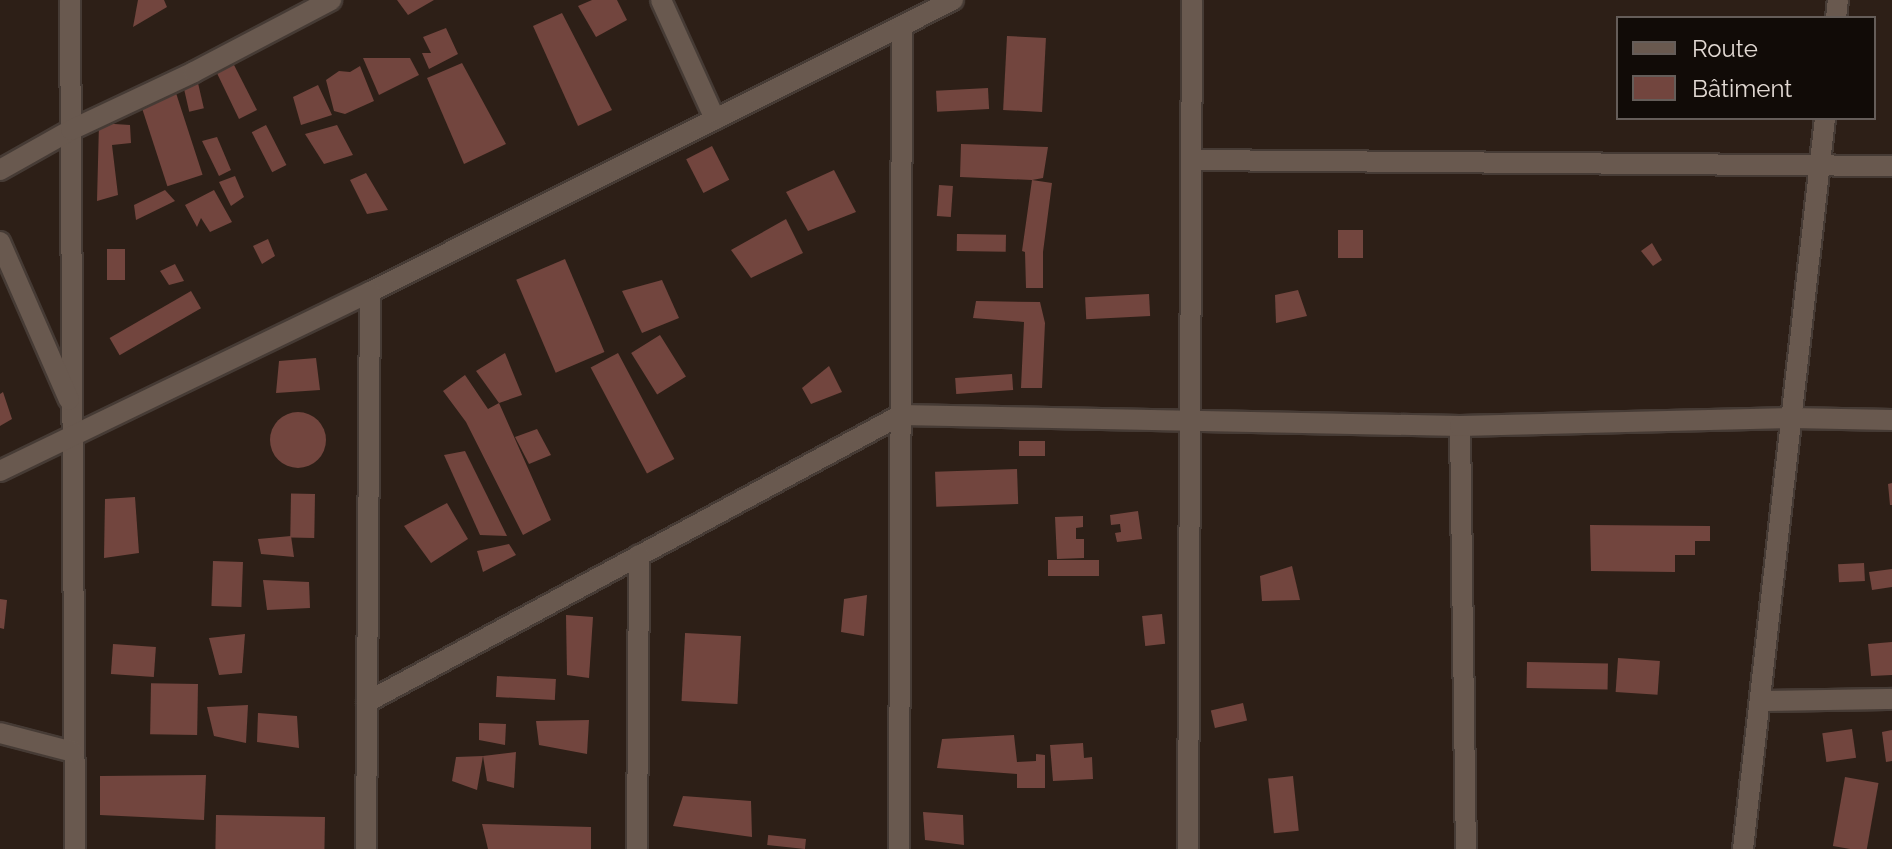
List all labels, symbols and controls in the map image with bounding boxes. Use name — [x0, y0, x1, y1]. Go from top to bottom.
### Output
legend — [1616, 16, 1876, 120]
text: Route — [1692, 34, 1758, 63]
text: Bâtiment — [1692, 74, 1792, 103]

